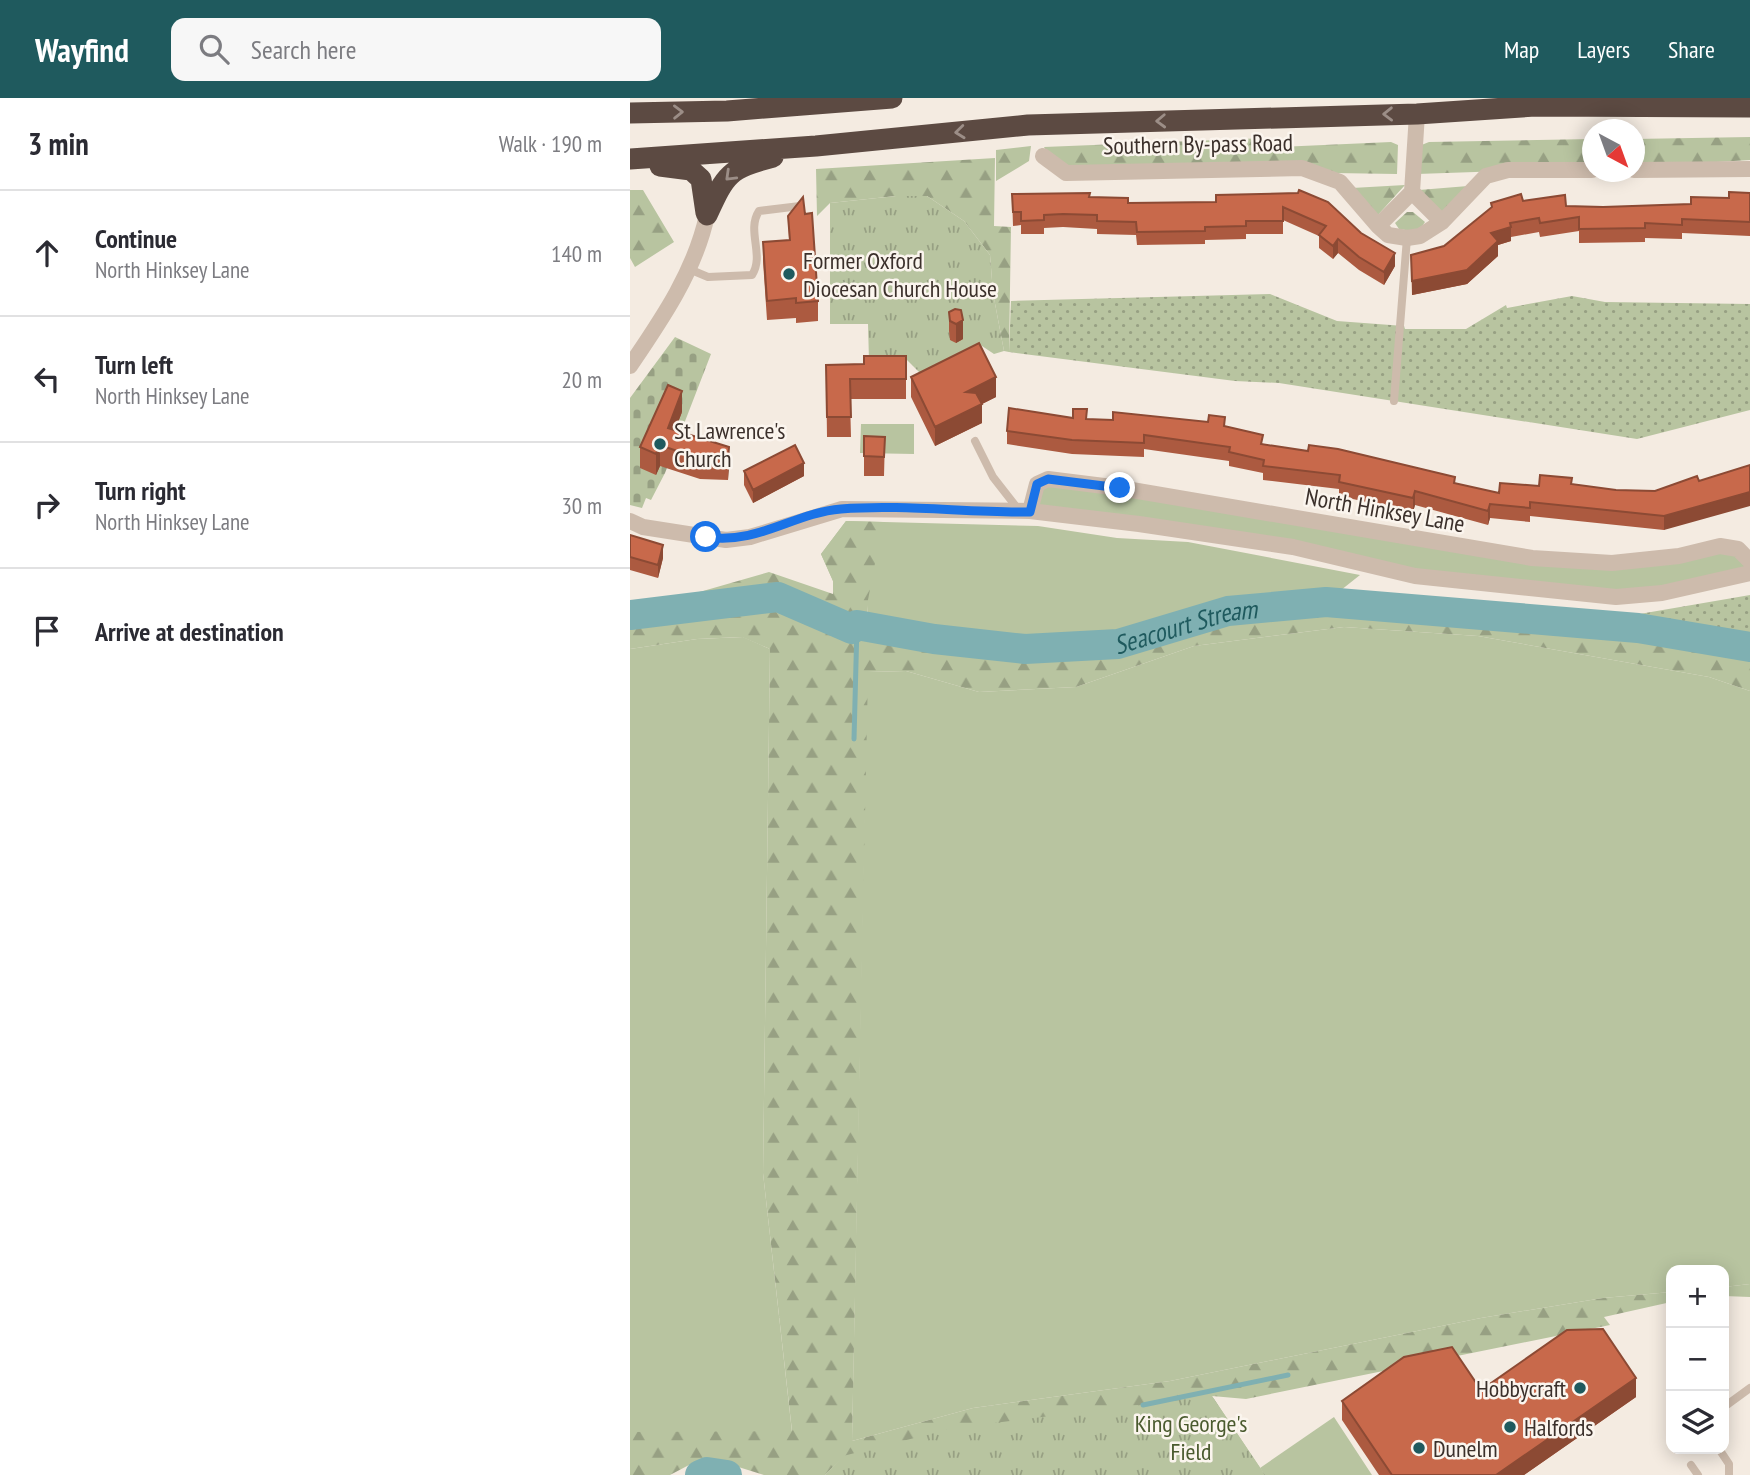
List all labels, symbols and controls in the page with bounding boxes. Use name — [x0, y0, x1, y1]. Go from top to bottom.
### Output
search box — [171, 18, 661, 81]
text: Wayfind — [35, 28, 129, 71]
icon: search — [195, 30, 233, 68]
text: Search here — [251, 33, 356, 66]
text: Map — [1504, 34, 1539, 65]
text: Layers — [1577, 34, 1630, 65]
text: Share — [1668, 34, 1715, 65]
one-way arrow — [674, 104, 684, 120]
one-way arrow — [1382, 107, 1393, 122]
one-way arrow — [1155, 113, 1166, 128]
north arrow — [1582, 119, 1645, 182]
text: 3 min — [28, 124, 89, 163]
one-way arrow — [955, 124, 966, 139]
street label: Southern By-pass Road — [1103, 127, 1293, 161]
text: Walk · 190 m — [499, 129, 602, 158]
one-way arrow — [725, 168, 738, 181]
text: Continue — [95, 222, 177, 255]
icon: ahead — [28, 234, 66, 272]
text: 140 m — [551, 239, 602, 268]
place label: Former Oxford Diocesan Church House — [803, 245, 997, 304]
text: North Hinksey Lane — [95, 255, 250, 284]
marker: Former Oxford Diocesan Church House — [781, 266, 797, 282]
text: Turn left — [95, 348, 173, 381]
icon: left — [28, 360, 66, 398]
text: 20 m — [561, 365, 602, 394]
text: North Hinksey Lane — [95, 381, 250, 410]
place label: St Lawrence's Church — [674, 415, 785, 474]
marker: St Lawrence's Church — [652, 436, 668, 452]
route end — [1104, 472, 1135, 503]
text: Turn right — [95, 474, 186, 507]
street label: North Hinksey Lane — [1303, 481, 1467, 539]
icon: right — [28, 486, 66, 524]
text: 30 m — [561, 491, 602, 520]
text: North Hinksey Lane — [95, 507, 250, 536]
route start — [690, 521, 721, 552]
water label: Seacourt Stream — [1110, 592, 1260, 661]
icon: arrive — [28, 612, 66, 650]
text: Arrive at destination — [95, 615, 284, 648]
map controls — [1666, 1265, 1729, 1454]
button: + — [1666, 1265, 1729, 1328]
button: − — [1666, 1328, 1729, 1391]
place label: Hobbycraft — [1476, 1373, 1566, 1404]
marker: Hobbycraft — [1572, 1380, 1588, 1396]
button: layers — [1666, 1391, 1729, 1454]
park label: King George's Field — [1135, 1408, 1247, 1467]
place label: Halfords — [1524, 1412, 1593, 1443]
marker: Halfords — [1502, 1419, 1518, 1435]
place label: Dunelm — [1433, 1433, 1498, 1464]
marker: Dunelm — [1411, 1440, 1427, 1456]

